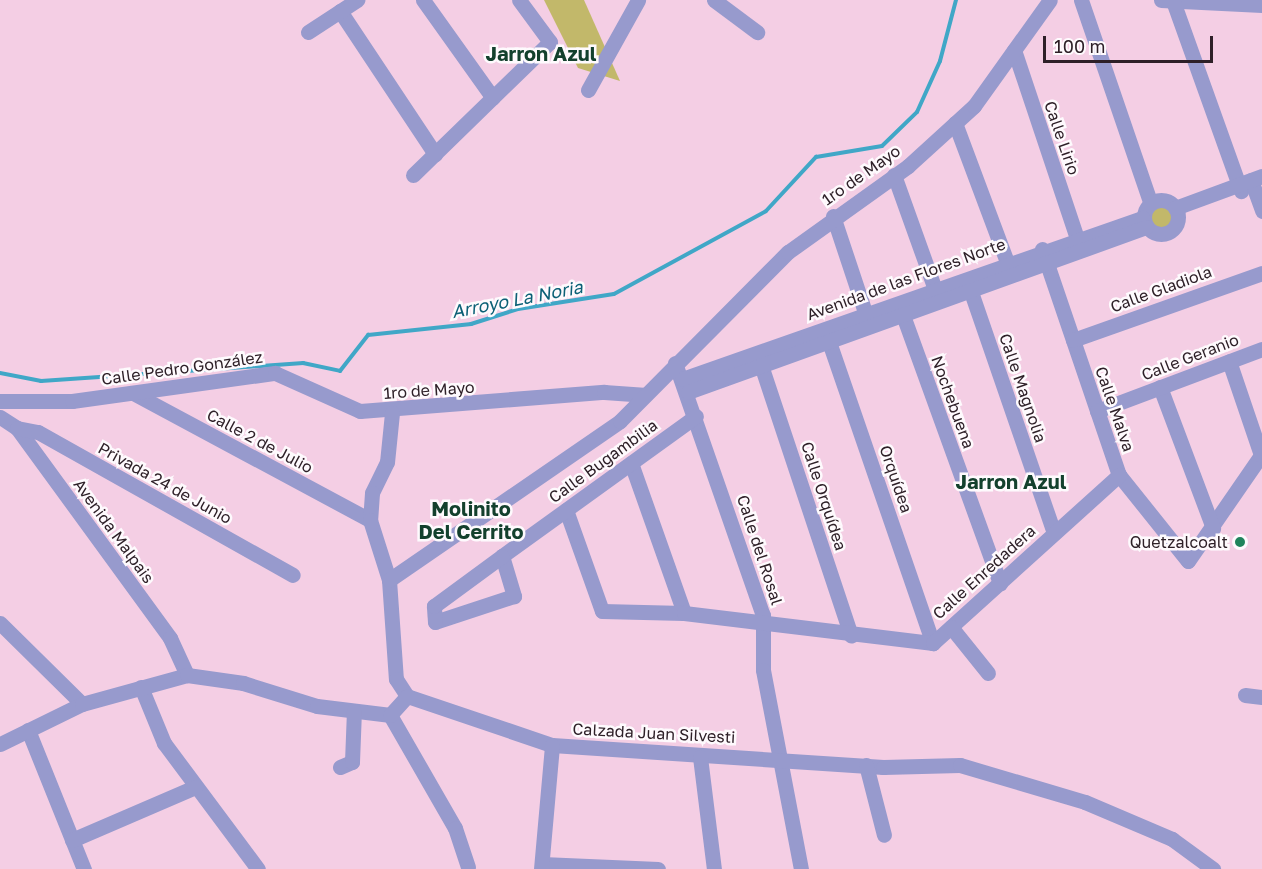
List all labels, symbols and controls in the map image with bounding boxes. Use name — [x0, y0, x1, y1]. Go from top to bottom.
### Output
scale bar — [1046, 24, 1216, 62]
text: 100 m — [1054, 35, 1105, 57]
district label: Jarron Azul — [486, 41, 596, 65]
street label: Calle Lirio — [1040, 99, 1084, 177]
street label: 1ro de Mayo — [818, 141, 904, 209]
street label: Avenida de las Flores Norte — [804, 234, 1008, 324]
street label: Calle Gladiola — [1108, 262, 1214, 316]
water label: Arroyo La Noria — [450, 276, 584, 322]
street label: Calle Geranio — [1139, 330, 1241, 384]
street label: Calle Magnolia — [995, 331, 1051, 445]
street label: Calle Pedro González — [100, 347, 264, 389]
street label: Nochebuena — [927, 353, 979, 451]
street label: Calle Malva — [1092, 364, 1138, 454]
street label: 1ro de Mayo — [383, 377, 475, 403]
street label: Calle 2 de Julio — [204, 405, 316, 477]
street label: Calle Bugambilia — [545, 415, 661, 507]
street label: Privada 24 de Junio — [95, 438, 235, 528]
street label: Calle Orquídea — [797, 439, 851, 553]
street label: Orquídea — [876, 443, 916, 515]
district label: Jarron Azul — [956, 469, 1066, 493]
street label: Avenida Malpais — [70, 475, 158, 587]
street label: Calle del Rosal — [733, 493, 787, 607]
district label: Molinito Del Cerrito — [419, 497, 523, 544]
street label: Calle Enredadera — [929, 521, 1039, 623]
place label: Quetzalcoalt — [1130, 532, 1228, 552]
marker: Quetzalcoalt — [1233, 535, 1247, 549]
street label: Calzada Juan Silvesti — [572, 719, 736, 747]

